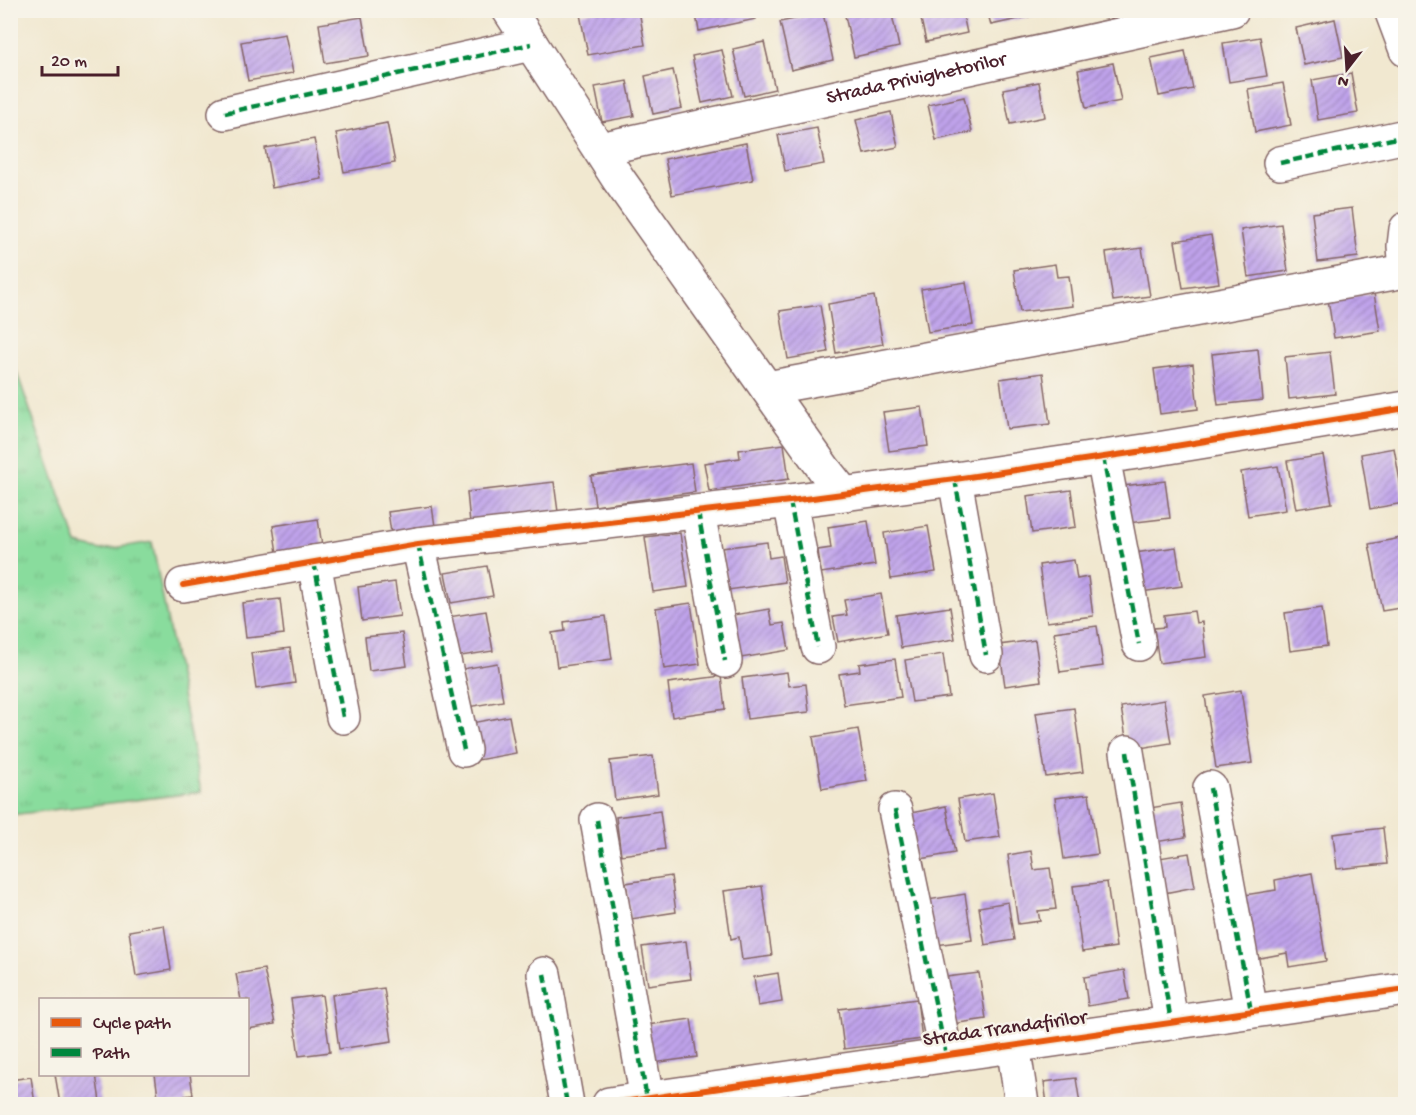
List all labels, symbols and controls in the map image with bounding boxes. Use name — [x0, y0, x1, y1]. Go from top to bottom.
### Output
scale bar — [42, 39, 118, 77]
north arrow — [1317, 39, 1377, 99]
street label: Strada Privighetorilor — [824, 48, 1010, 110]
text: 20 m — [51, 52, 87, 73]
text: N — [1335, 69, 1351, 91]
legend — [39, 998, 249, 1076]
street label: Strada Trandafirilor — [922, 1007, 1090, 1053]
text: Cycle path — [93, 1014, 171, 1035]
text: Path — [92, 1044, 130, 1065]

